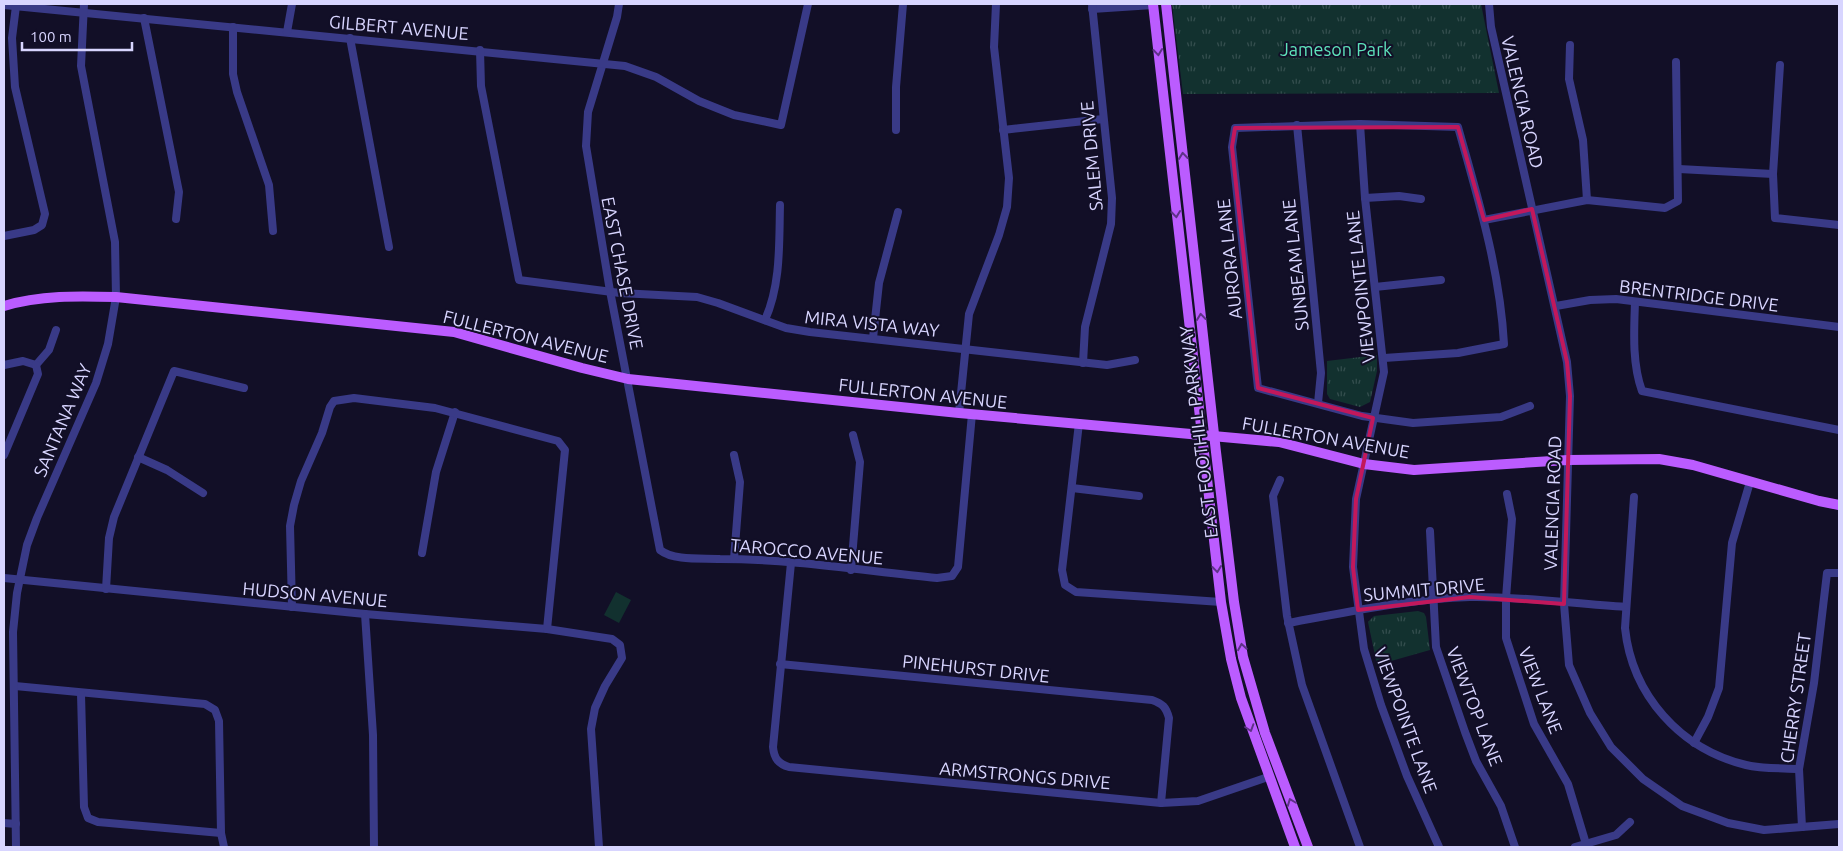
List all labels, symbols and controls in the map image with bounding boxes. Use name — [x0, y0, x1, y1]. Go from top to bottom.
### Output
street label: GILBERT AVENUE — [328, 11, 470, 43]
scale bar — [22, 20, 132, 52]
text: 100 m — [30, 28, 72, 45]
street label: VALENCIA ROAD — [1498, 34, 1548, 170]
park label: Jameson Park — [1280, 39, 1392, 59]
one-way arrow — [1152, 49, 1163, 57]
street label: SALEM DRIVE — [1076, 100, 1106, 212]
one-way arrow — [1178, 151, 1189, 159]
street label: EAST CHASE DRIVE — [598, 195, 648, 351]
street label: AURORA LANE — [1213, 198, 1245, 320]
street label: SUNBEAM LANE — [1278, 198, 1312, 332]
one-way arrow — [1170, 210, 1181, 218]
street label: VIEWPOINTE LANE — [1342, 210, 1378, 364]
street label: BRENTRIDGE DRIVE — [1618, 275, 1780, 315]
street label: FULLERTON AVENUE — [441, 306, 611, 366]
street label: MIRA VISTA WAY — [804, 306, 941, 340]
one-way arrow — [1196, 313, 1207, 321]
street label: EAST FOOTHILL PARKWAY — [1175, 324, 1221, 539]
street label: SANTANA WAY — [29, 360, 95, 479]
street label: FULLERTON AVENUE — [838, 374, 1008, 412]
street label: FULLERTON AVENUE — [1241, 412, 1411, 462]
street label: VALENCIA ROAD — [1540, 435, 1564, 571]
street label: TAROCCO AVENUE — [730, 534, 884, 568]
one-way arrow — [1211, 566, 1222, 574]
street label: SUMMIT DRIVE — [1362, 574, 1486, 604]
street label: HUDSON AVENUE — [242, 578, 388, 610]
street label: CHERRY STREET — [1776, 632, 1814, 764]
one-way arrow — [1237, 643, 1247, 652]
street label: VIEWPOINTE LANE — [1370, 644, 1442, 796]
street label: VIEWTOP LANE — [1443, 644, 1507, 768]
street label: VIEW LANE — [1515, 644, 1567, 736]
street label: PINEHURST DRIVE — [901, 650, 1051, 686]
one-way arrow — [1245, 724, 1255, 732]
street label: ARMSTRONGS DRIVE — [939, 758, 1111, 792]
one-way arrow — [1287, 798, 1297, 806]

